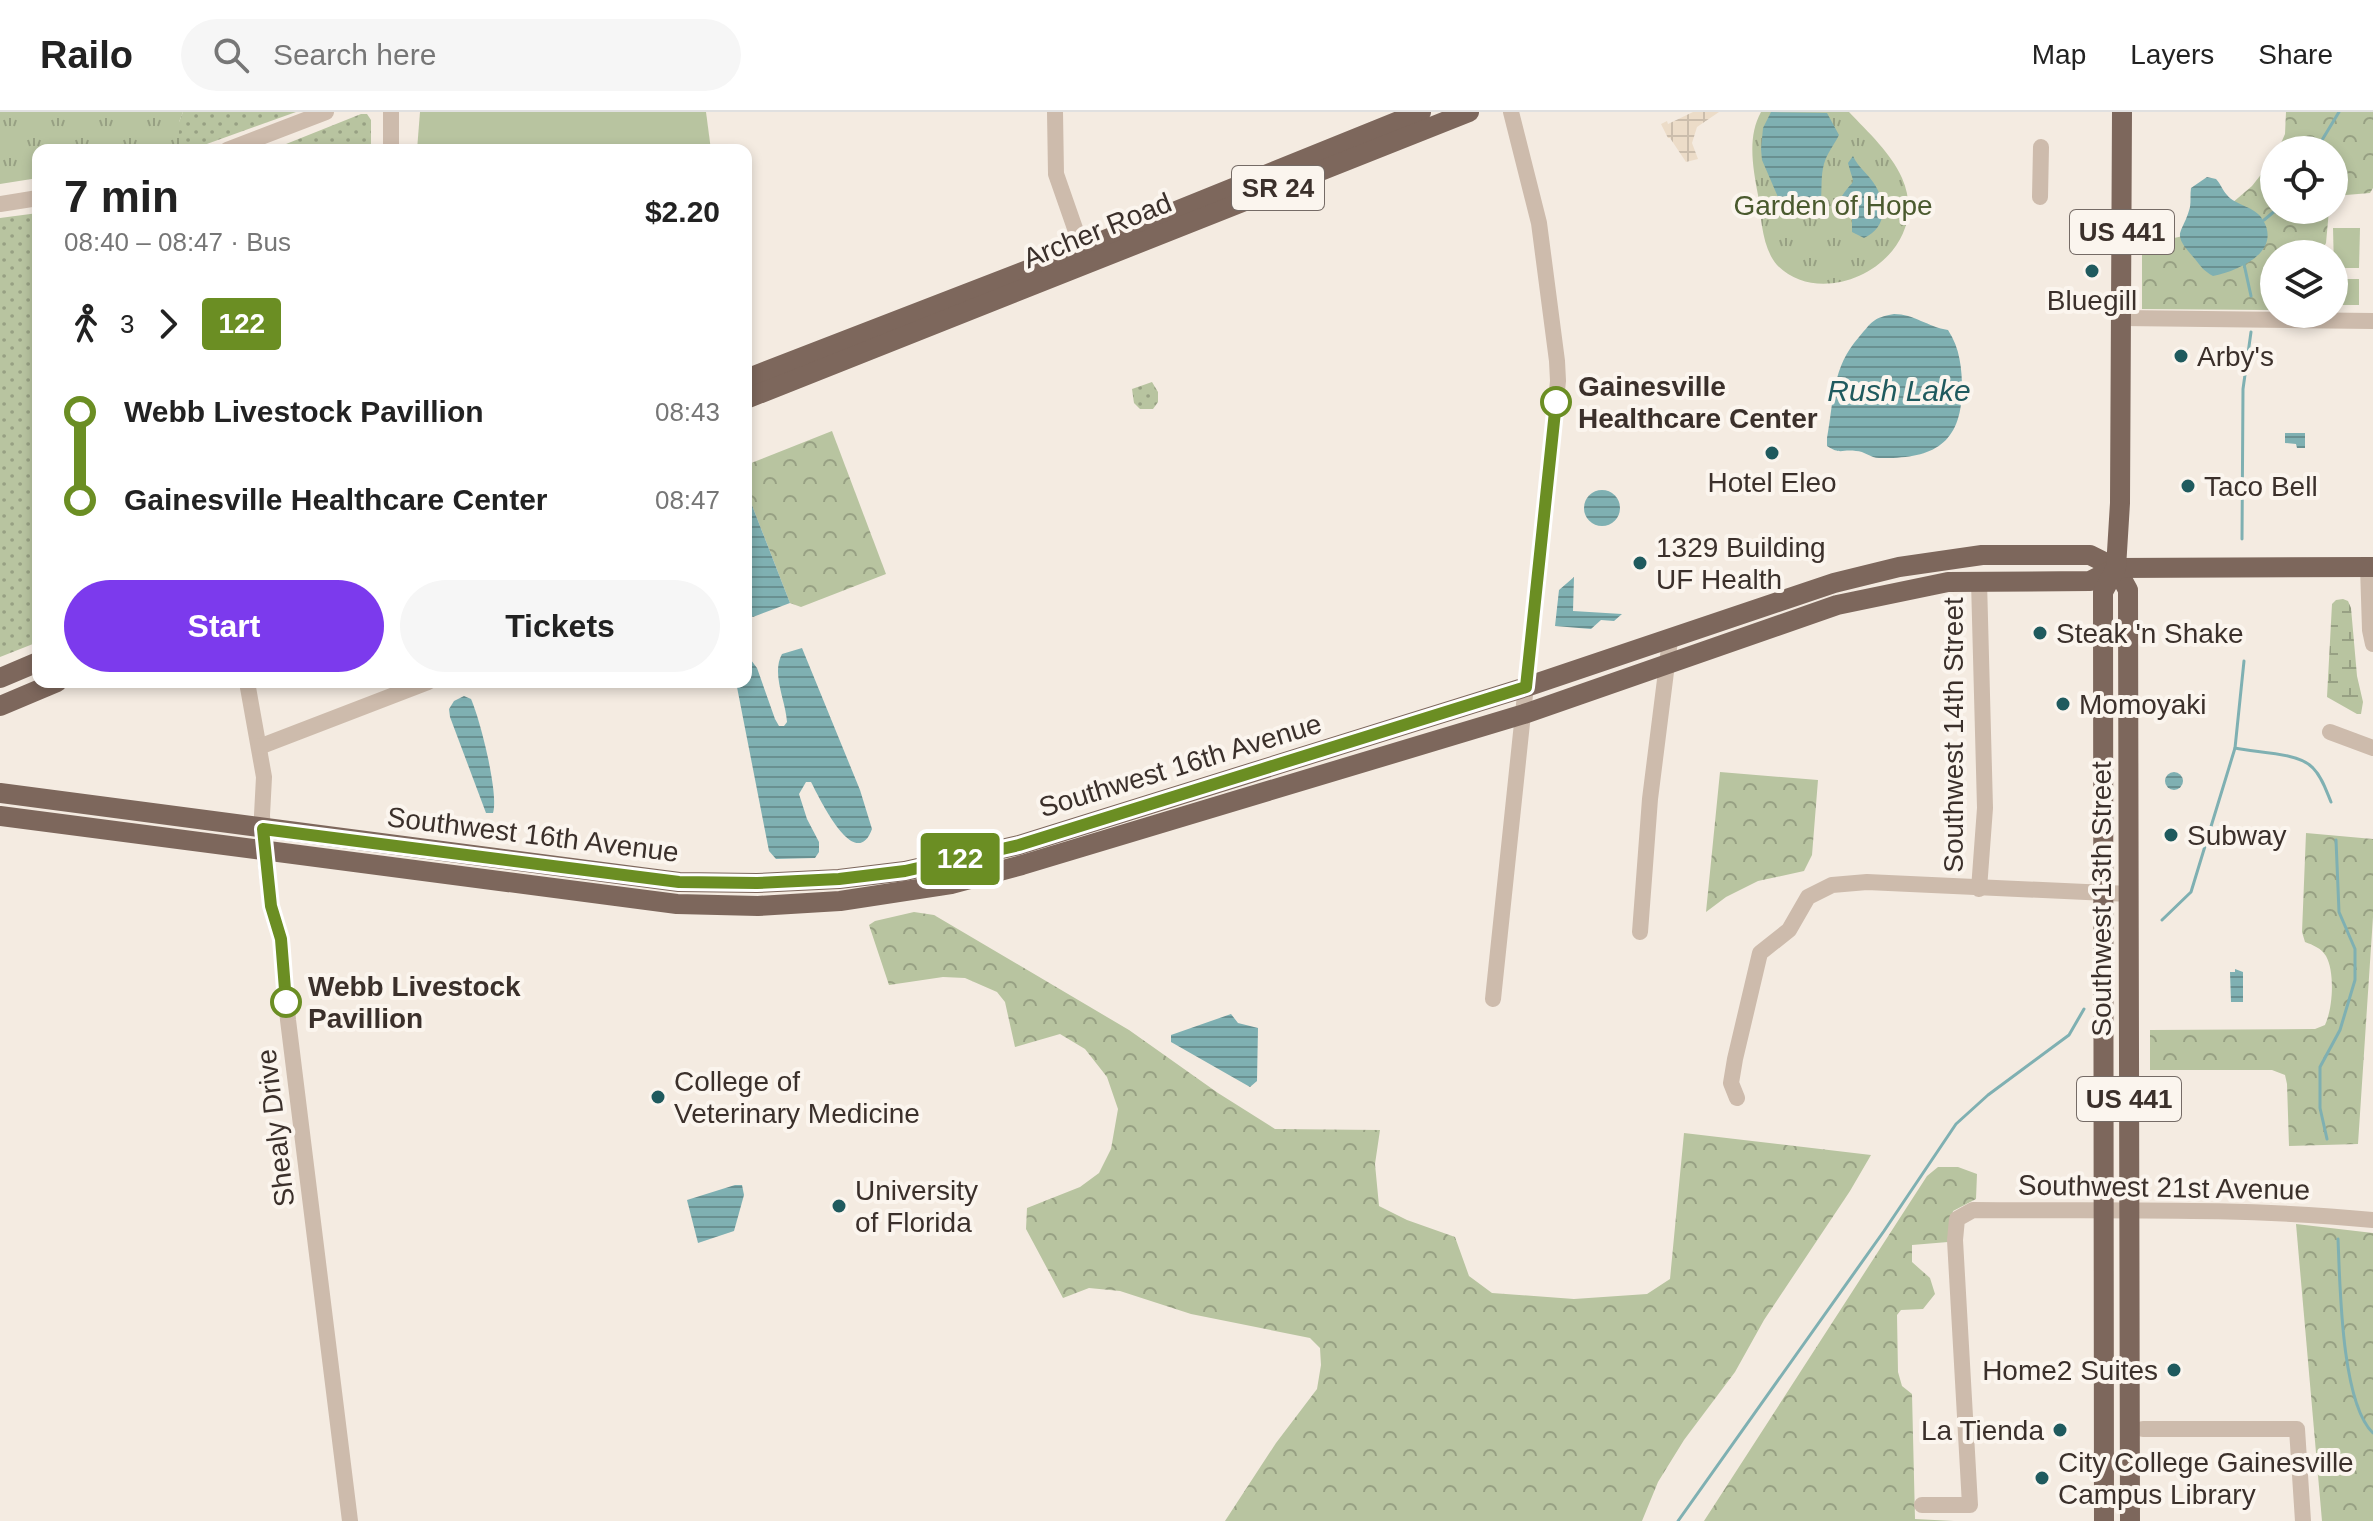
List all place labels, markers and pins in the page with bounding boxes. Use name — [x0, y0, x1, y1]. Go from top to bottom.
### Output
marker: Bluegill — [2083, 262, 2101, 280]
place label: Bluegill — [2047, 285, 2137, 316]
place label: Arby's — [2197, 341, 2274, 372]
marker: Arby's — [2172, 347, 2190, 365]
place label: Gainesville Healthcare Center — [1578, 371, 1818, 434]
marker: Gainesville Healthcare Center — [1541, 387, 1571, 417]
marker: Hotel Eleo — [1763, 444, 1781, 462]
place label: Hotel Eleo — [1707, 467, 1837, 498]
place label: Taco Bell — [2204, 471, 2318, 502]
marker: Taco Bell — [2179, 477, 2197, 495]
place label: 1329 Building UF Health — [1656, 532, 1826, 595]
marker: 1329 Building UF Health — [1631, 554, 1649, 572]
place label: Steak 'n Shake — [2056, 618, 2243, 649]
marker: Steak 'n Shake — [2031, 624, 2049, 642]
place label: Momoyaki — [2079, 689, 2207, 720]
marker: Momoyaki — [2054, 695, 2072, 713]
place label: Subway — [2187, 820, 2287, 851]
marker: Subway — [2162, 826, 2180, 844]
place label: Webb Livestock Pavillion — [308, 971, 521, 1034]
marker: Webb Livestock Pavillion — [271, 987, 301, 1017]
place label: College of Veterinary Medicine — [674, 1066, 920, 1129]
marker: College of Veterinary Medicine — [649, 1088, 667, 1106]
place label: University of Florida — [855, 1175, 978, 1238]
marker: University of Florida — [830, 1197, 848, 1215]
place label: Home2 Suites — [1982, 1355, 2158, 1386]
marker: Home2 Suites — [2165, 1361, 2183, 1379]
place label: La Tienda — [1921, 1415, 2044, 1446]
marker: La Tienda — [2051, 1421, 2069, 1439]
place label: City College Gainesville Campus Library — [2058, 1447, 2354, 1510]
marker: City College Gainesville Campus Library — [2033, 1469, 2051, 1487]

